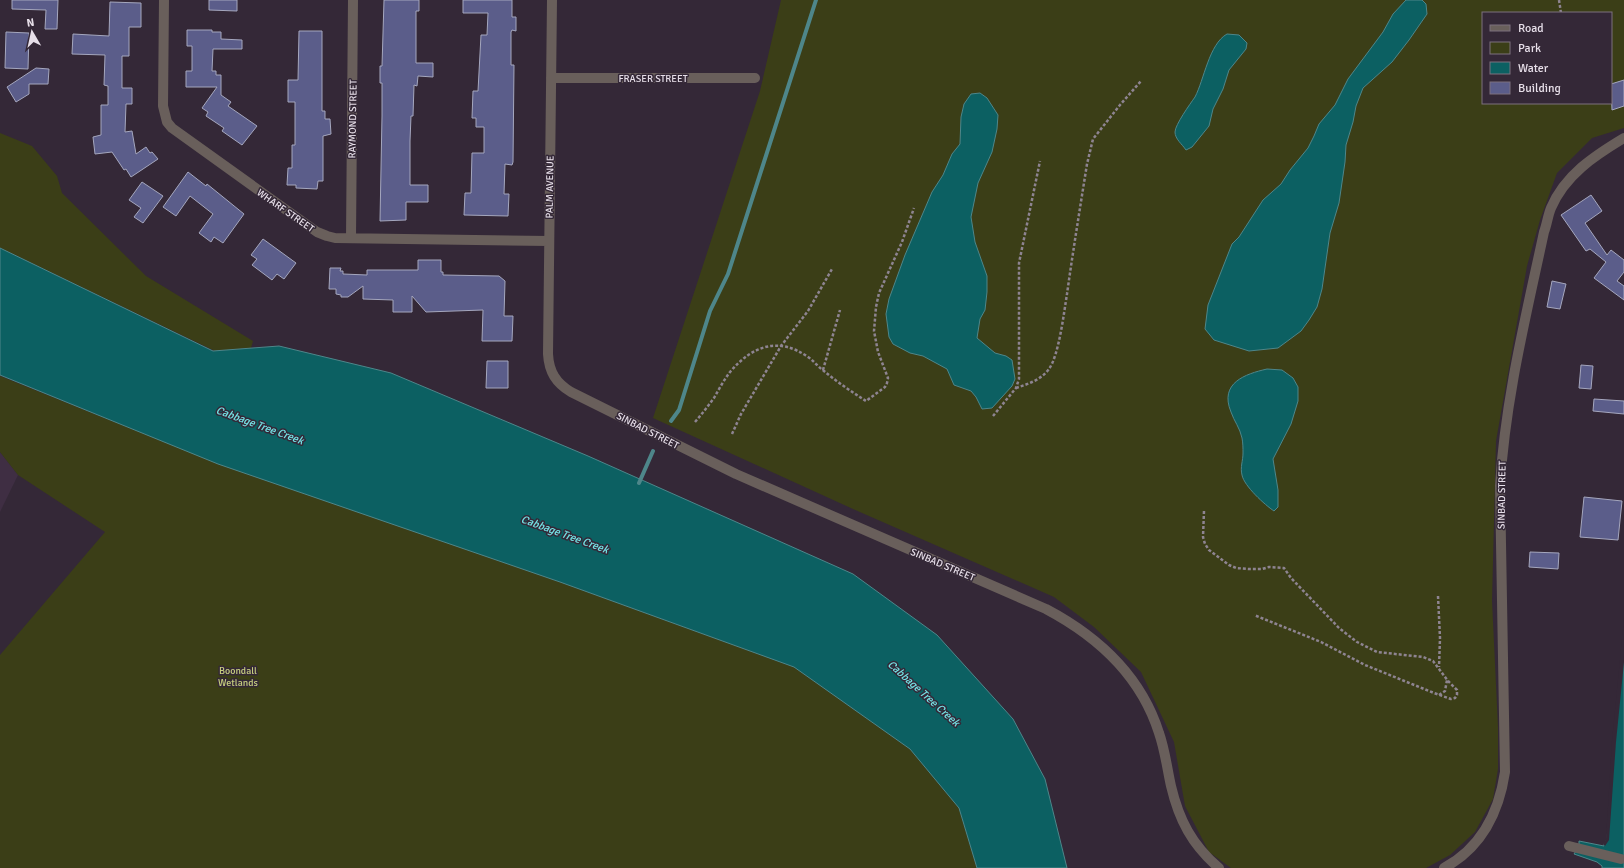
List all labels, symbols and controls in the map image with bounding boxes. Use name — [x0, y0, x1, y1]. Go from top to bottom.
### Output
north arrow — [12, 12, 52, 52]
legend — [1482, 12, 1612, 104]
text: N — [26, 16, 35, 30]
text: Road — [1518, 21, 1544, 36]
text: Park — [1518, 41, 1541, 56]
text: Water — [1518, 61, 1549, 76]
street label: FRASER STREET — [618, 73, 688, 85]
street label: RAYMOND STREET — [346, 79, 360, 159]
text: Building — [1518, 81, 1561, 96]
street label: PALM AVENUE — [543, 155, 557, 218]
street label: WHARF STREET — [254, 187, 316, 235]
water label: Cabbage Tree Creek — [214, 404, 307, 448]
street label: SINBAD STREET — [614, 410, 681, 452]
street label: SINBAD STREET — [1495, 461, 1509, 529]
water label: Cabbage Tree Creek — [519, 513, 612, 557]
street label: SINBAD STREET — [909, 546, 977, 584]
water label: Cabbage Tree Creek — [885, 658, 963, 730]
park label: Boondall Wetlands — [218, 665, 259, 689]

